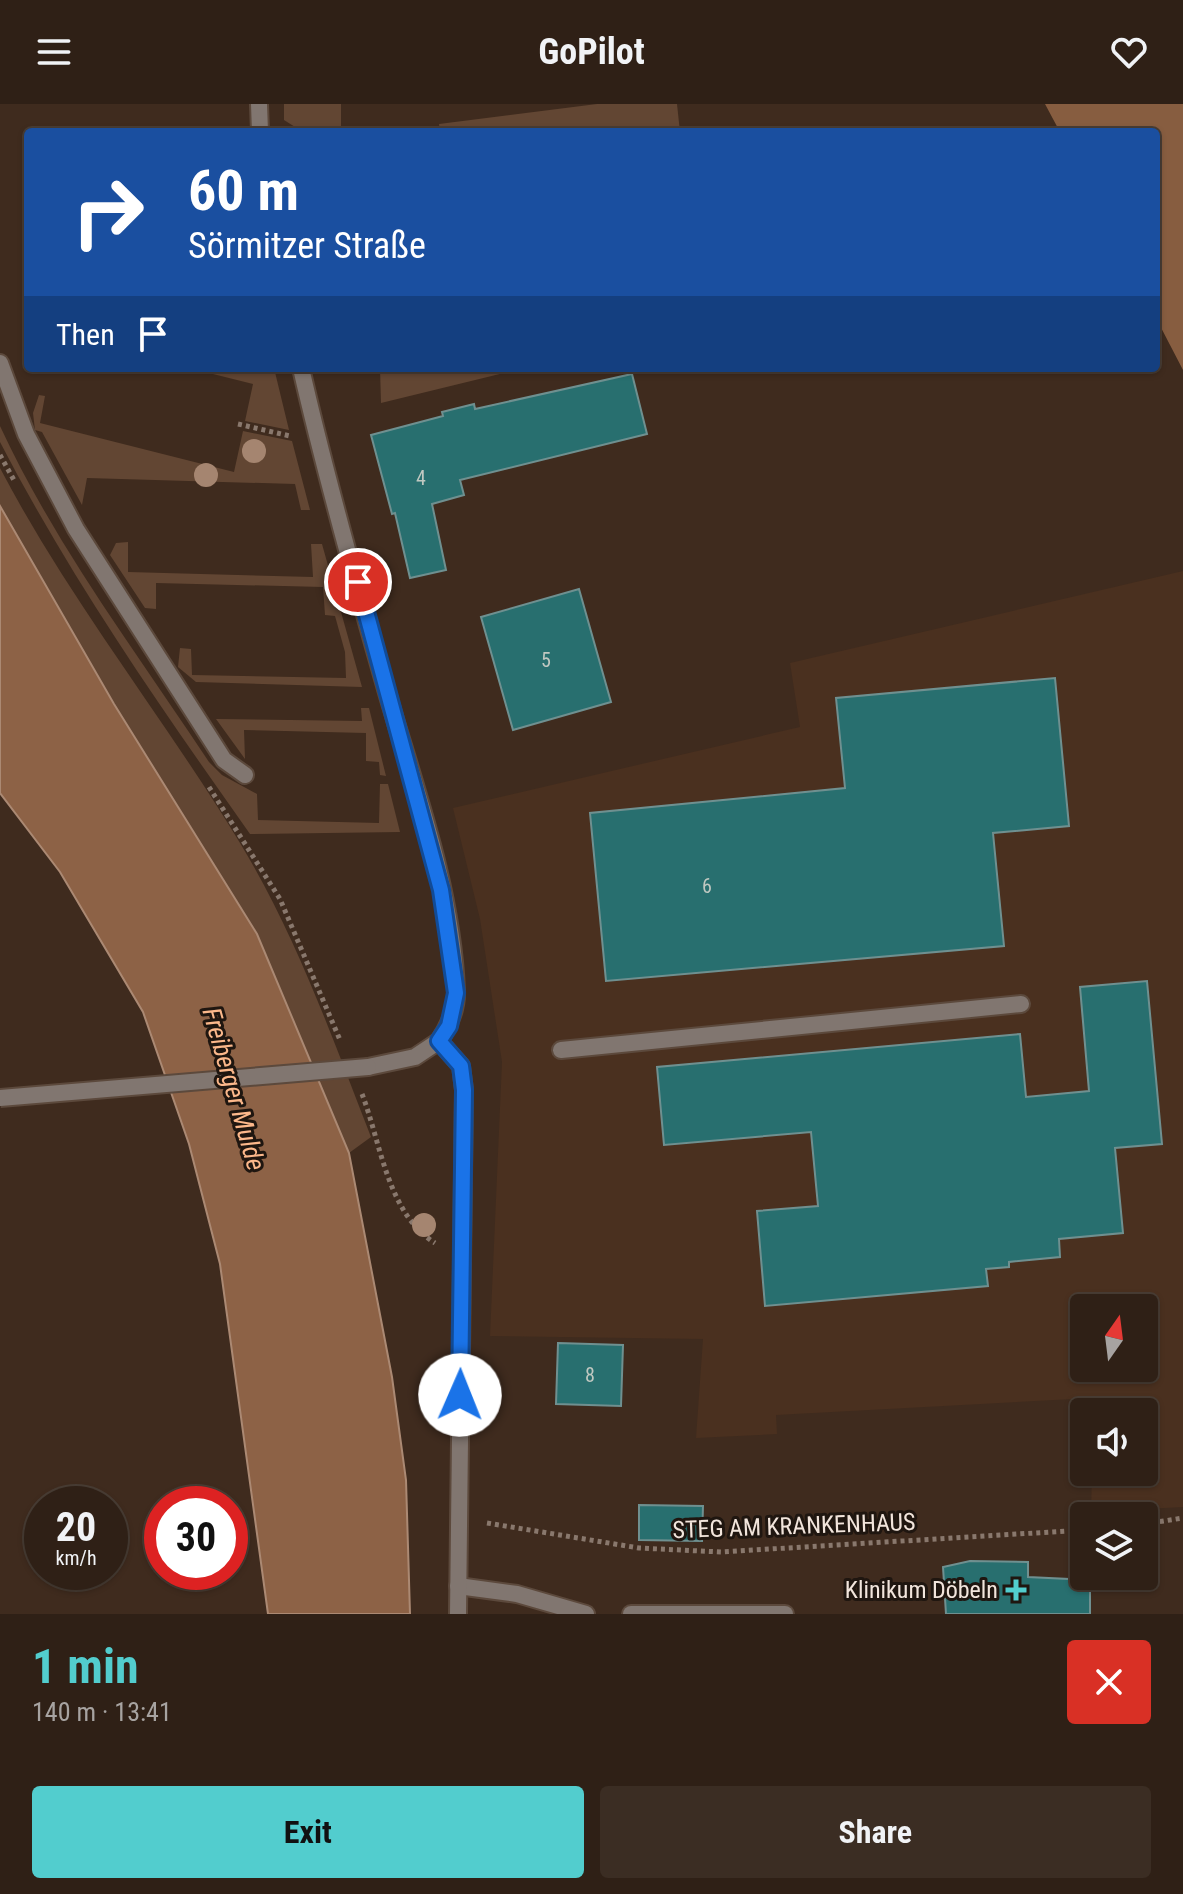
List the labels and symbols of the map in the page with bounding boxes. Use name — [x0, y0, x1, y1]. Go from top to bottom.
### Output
house number: 4 — [416, 466, 426, 490]
pin — [324, 548, 392, 616]
house number: 5 — [541, 648, 551, 672]
house number: 6 — [702, 874, 712, 898]
water label: Freiberger Mulde — [196, 1004, 272, 1174]
north arrow — [1070, 1294, 1158, 1382]
position arrow — [418, 1353, 502, 1437]
house number: 8 — [585, 1363, 595, 1387]
speed limit sign: 30 — [144, 1486, 248, 1590]
street label: STEG AM KRANKENHAUS — [672, 1508, 916, 1544]
place label: Klinikum Döbeln — [845, 1576, 998, 1604]
marker: Klinikum Döbeln — [1005, 1579, 1027, 1601]

